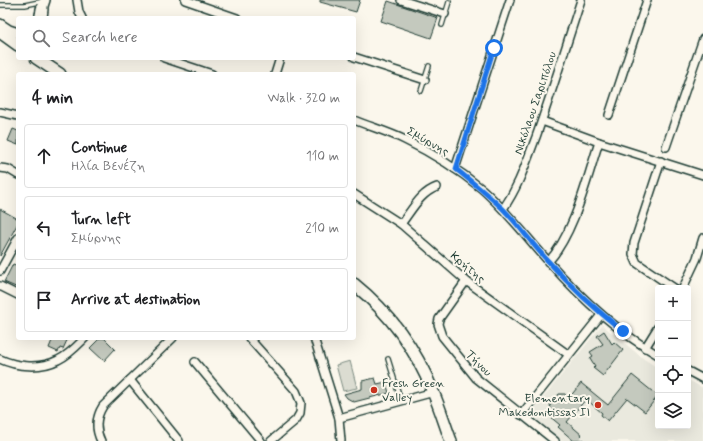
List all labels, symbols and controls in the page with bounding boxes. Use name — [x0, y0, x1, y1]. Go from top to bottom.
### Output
search box — [16, 16, 356, 60]
icon: search — [30, 27, 52, 49]
text: Search here — [62, 28, 138, 48]
route start — [485, 39, 503, 57]
street label: Νικόλαου Σαριπόλου — [511, 49, 561, 157]
text: 4 min — [32, 87, 73, 109]
text: Walk · 320 m — [267, 90, 340, 107]
street label: Σμύρνης — [403, 124, 452, 160]
text: Continue — [71, 138, 127, 158]
icon: ahead — [33, 145, 55, 167]
text: 110 m — [306, 148, 339, 165]
text: Ηλία Βενέζη — [71, 158, 145, 175]
text: Turn left — [71, 210, 131, 230]
icon: left — [33, 217, 55, 239]
text: 210 m — [305, 220, 339, 237]
text: Σμύρνης — [71, 230, 121, 247]
street label: Κρήτης — [446, 248, 488, 287]
map controls — [655, 285, 691, 429]
button: + — [655, 285, 691, 321]
icon: arrive — [33, 289, 55, 311]
text: Arrive at destination — [71, 290, 200, 310]
button: − — [655, 321, 691, 357]
route end — [614, 322, 632, 340]
street label: Τήνου — [462, 347, 495, 381]
button: locate — [655, 357, 691, 393]
place label: Fresh Green Valley — [382, 376, 445, 406]
marker: Fresh Green Valley — [369, 385, 379, 395]
place label: Elementary Makedonitissas II — [498, 391, 590, 421]
button: layers — [655, 393, 691, 429]
marker: Elementary Makedonitissas II — [593, 400, 603, 410]

